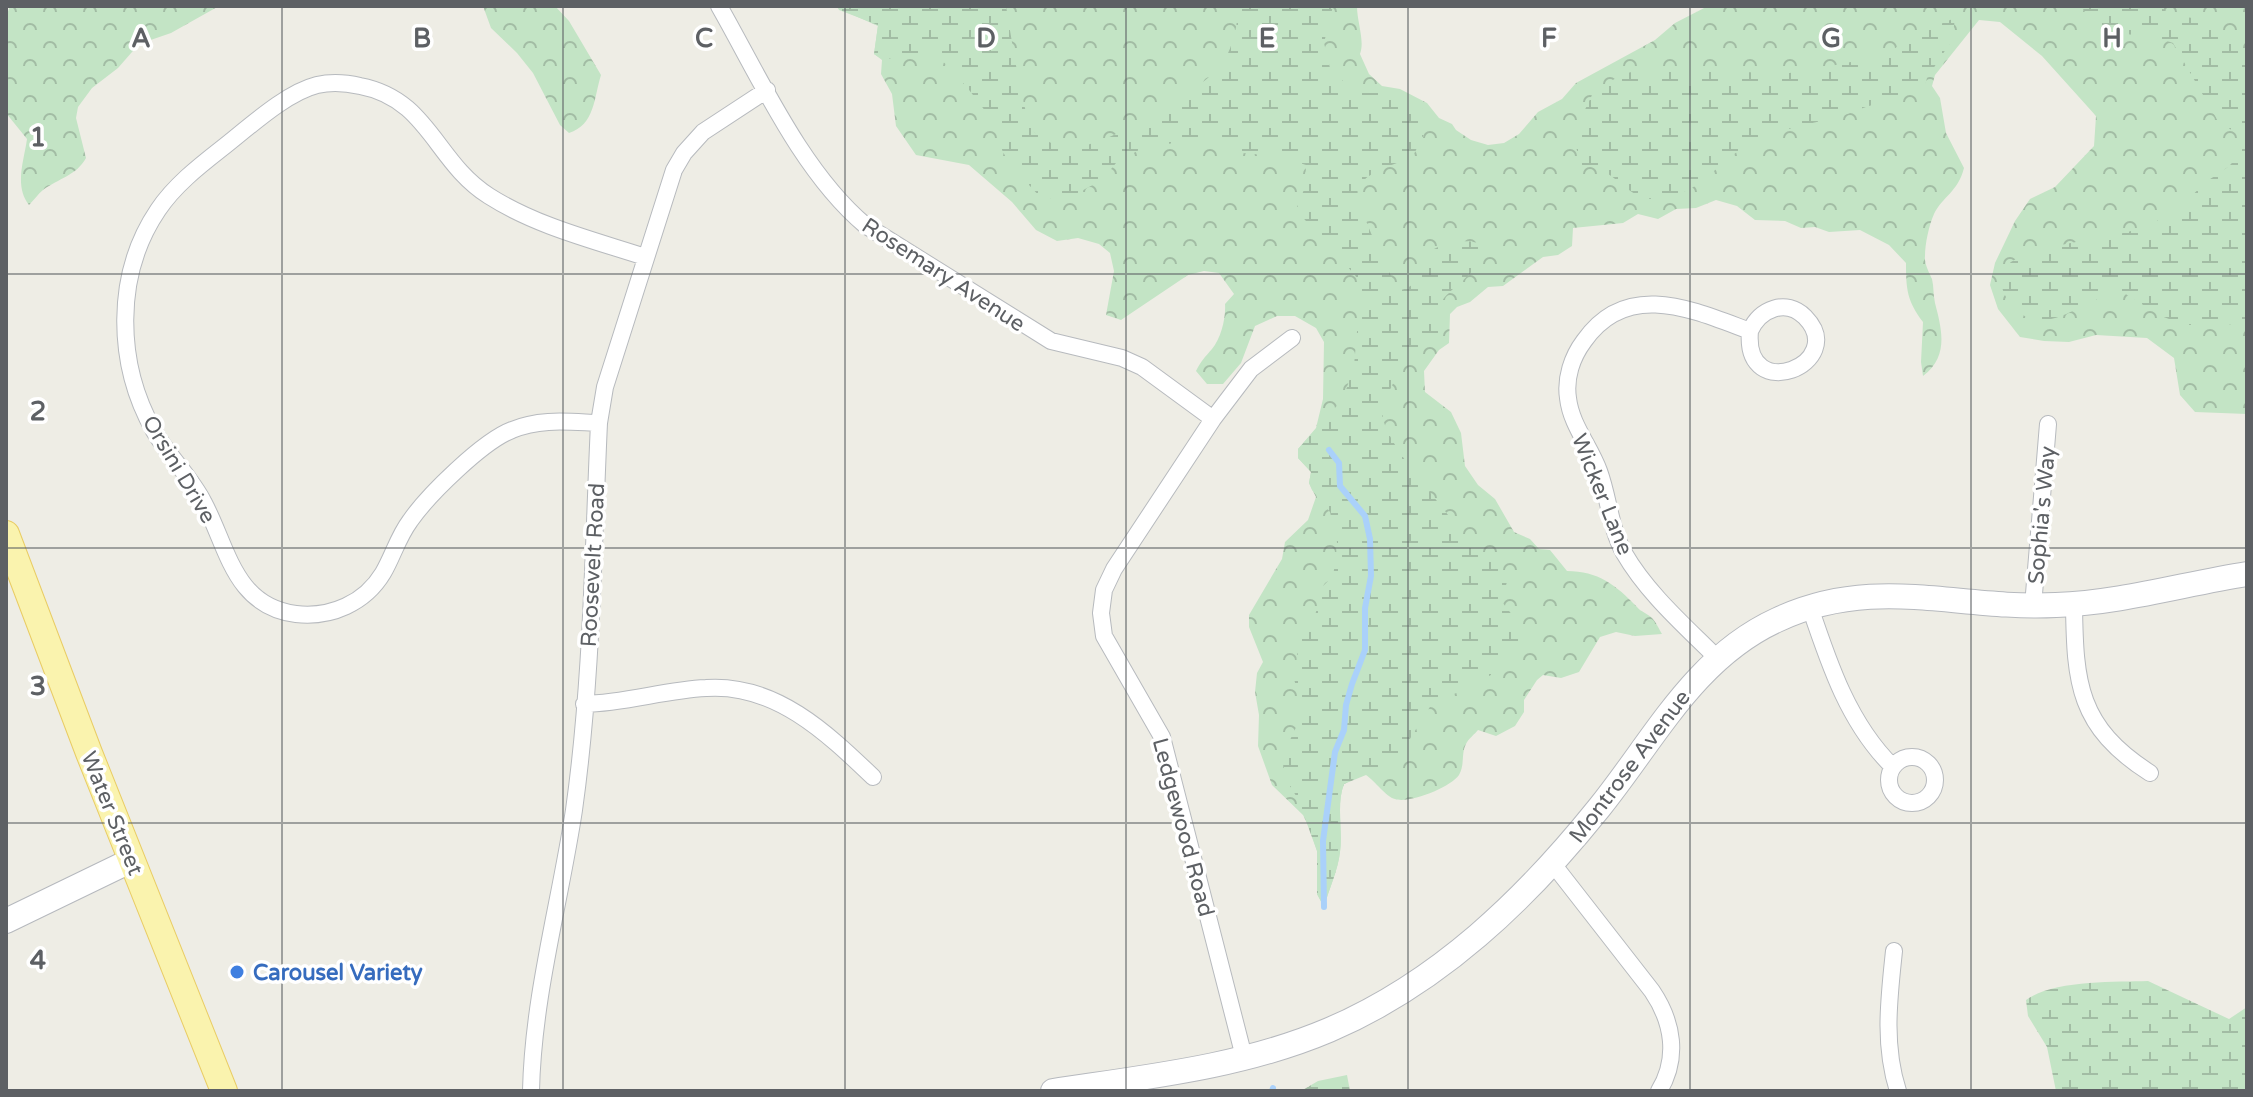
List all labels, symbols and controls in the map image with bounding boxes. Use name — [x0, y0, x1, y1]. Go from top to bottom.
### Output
text: A — [131, 23, 151, 54]
text: B — [413, 23, 431, 54]
text: C — [695, 23, 713, 54]
text: D — [976, 23, 996, 54]
text: E — [1259, 23, 1275, 54]
text: F — [1541, 23, 1557, 54]
text: G — [1821, 23, 1841, 54]
text: H — [2102, 23, 2122, 54]
text: 1 — [30, 122, 46, 153]
street label: Rosemary Avenue — [857, 212, 1030, 337]
text: 2 — [30, 396, 46, 427]
street label: Orsini Drive — [137, 411, 221, 528]
street label: Wicker Lane — [1566, 430, 1638, 559]
street label: Sophia's Way — [2023, 445, 2061, 585]
street label: Roosevelt Road — [576, 482, 610, 648]
text: 3 — [30, 671, 46, 702]
street label: Montrose Avenue — [1564, 685, 1696, 848]
street label: Ledgewood Road — [1147, 735, 1219, 920]
street label: Water Street — [75, 748, 149, 879]
text: 4 — [30, 945, 46, 976]
place label: Carousel Variety — [253, 960, 423, 986]
marker: Carousel Variety — [228, 963, 246, 981]

